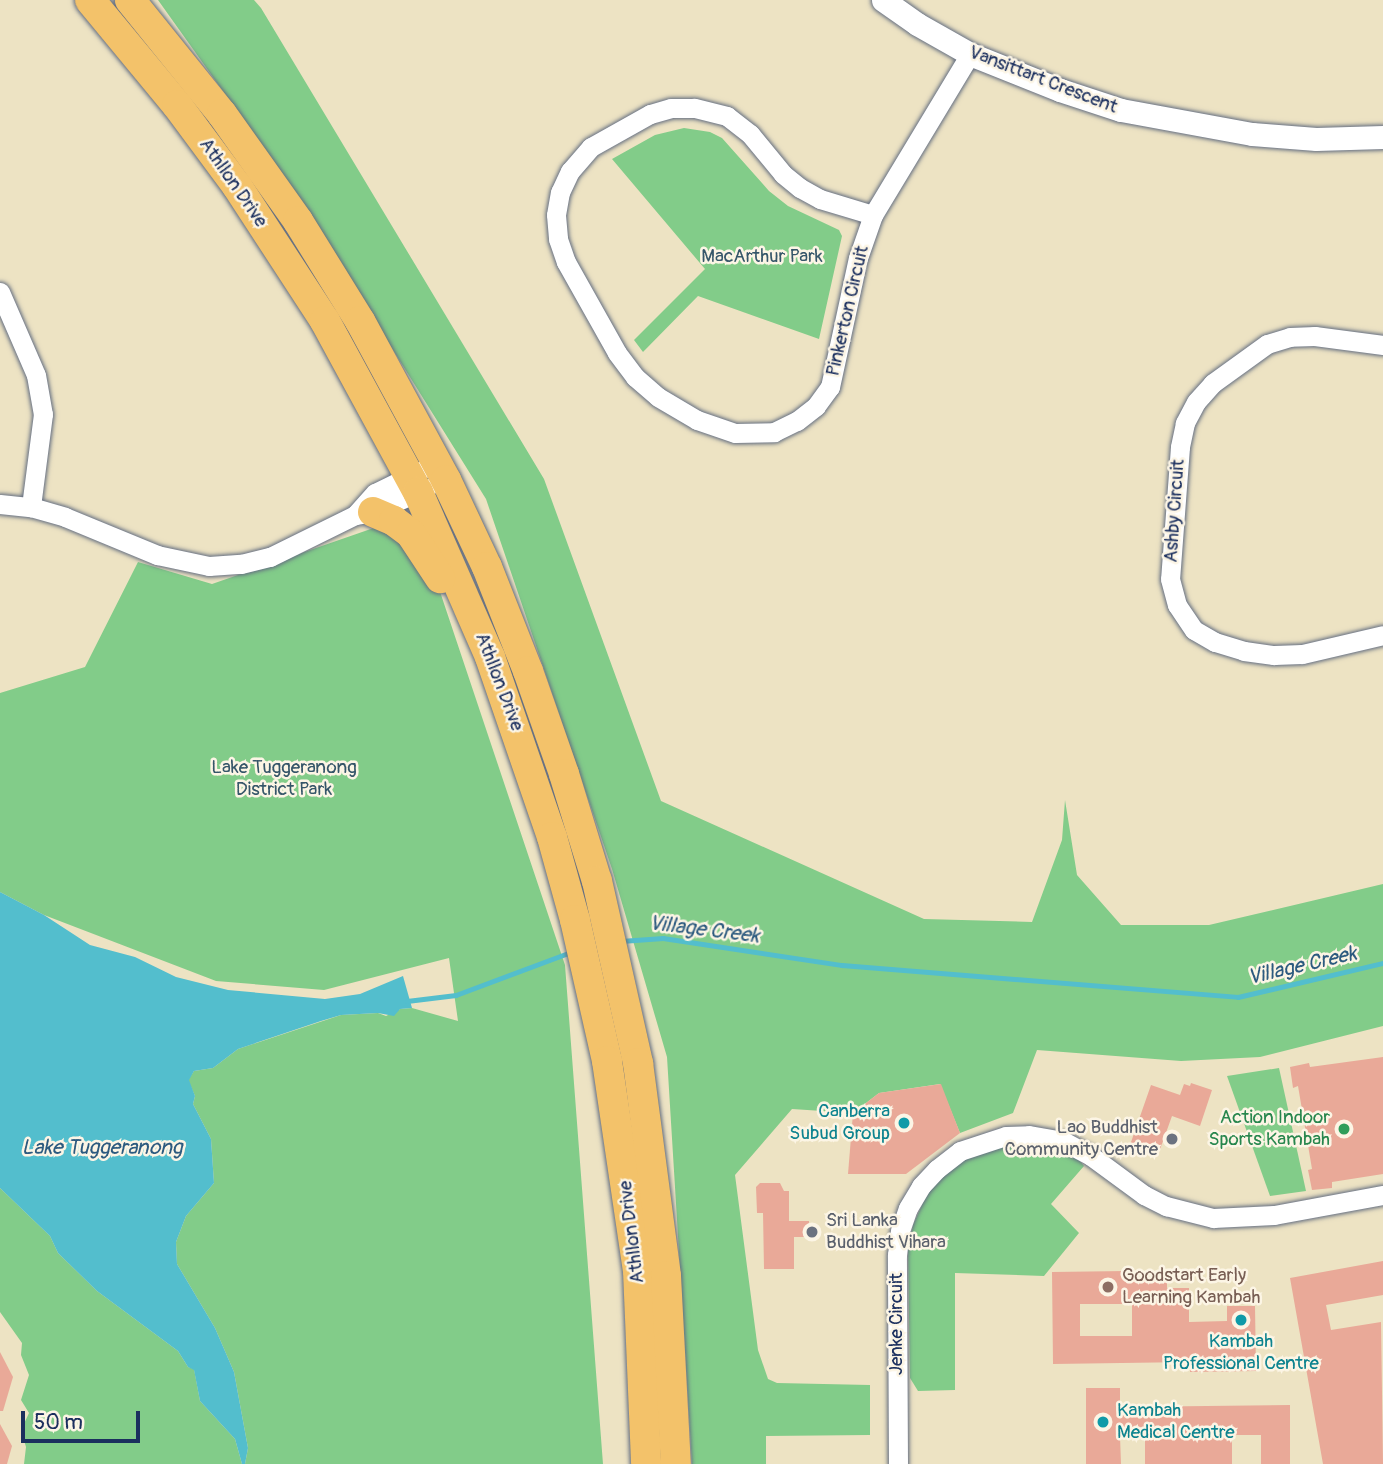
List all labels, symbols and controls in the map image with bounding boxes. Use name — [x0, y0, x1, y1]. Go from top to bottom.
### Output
street label: Vansittart Crescent — [965, 41, 1121, 119]
street label: Athllon Drive — [194, 134, 272, 232]
street label: Pinkerton Circuit — [822, 244, 874, 378]
park label: MacArthur Park — [701, 246, 823, 268]
street label: Ashby Circuit — [1160, 459, 1190, 563]
street label: Athllon Drive — [470, 630, 528, 734]
park label: Lake Tuggeranong District Park — [211, 757, 357, 801]
water label: Village Creek — [647, 911, 761, 949]
water label: Village Creek — [1245, 941, 1359, 991]
place label: Canberra Subud Group — [789, 1101, 890, 1145]
place label: Action Indoor Sports Kambah — [1208, 1107, 1330, 1151]
marker: Canberra Subud Group — [896, 1115, 912, 1131]
place label: Lao Buddhist Community Centre — [1005, 1117, 1158, 1161]
marker: Action Indoor Sports Kambah — [1336, 1121, 1352, 1137]
marker: Lao Buddhist Community Centre — [1164, 1131, 1180, 1147]
water label: Lake Tuggeranong — [22, 1135, 182, 1161]
street label: Athllon Drive — [614, 1179, 650, 1285]
place label: Sri Lanka Buddhist Vihara — [826, 1210, 946, 1254]
marker: Sri Lanka Buddhist Vihara — [804, 1224, 820, 1240]
place label: Goodstart Early Learning Kambah — [1122, 1265, 1260, 1309]
street label: Jenke Circuit — [886, 1273, 908, 1375]
marker: Goodstart Early Learning Kambah — [1100, 1279, 1116, 1295]
marker: Kambah Professional Centre — [1233, 1312, 1249, 1328]
place label: Kambah Professional Centre — [1163, 1331, 1319, 1375]
scale bar — [24, 1398, 144, 1442]
place label: Kambah Medical Centre — [1117, 1400, 1235, 1444]
text: 50 m — [34, 1409, 83, 1436]
marker: Kambah Medical Centre — [1095, 1414, 1111, 1430]

